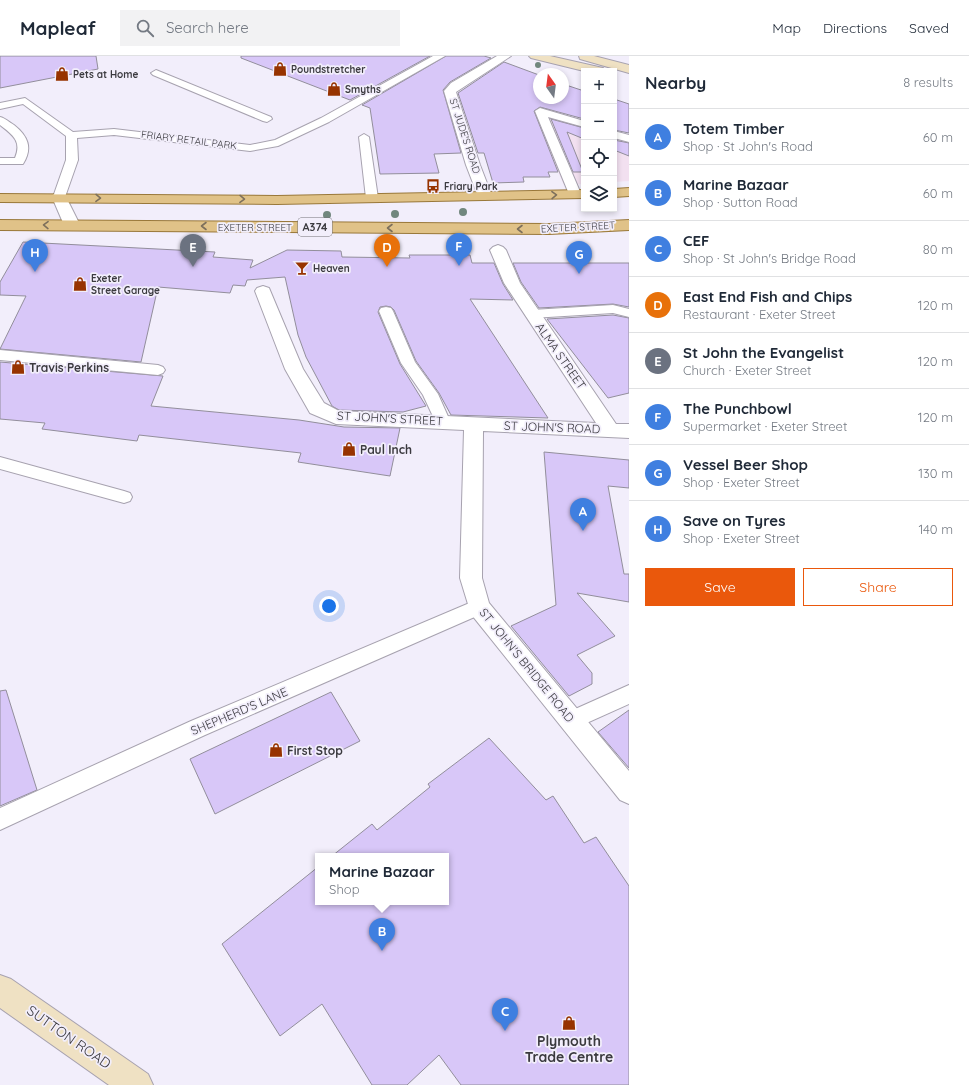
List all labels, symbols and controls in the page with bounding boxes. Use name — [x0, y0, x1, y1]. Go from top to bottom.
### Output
search box — [120, 10, 400, 46]
text: Mapleaf — [20, 16, 96, 40]
icon: search — [134, 17, 156, 39]
text: Search here — [166, 18, 249, 37]
text: Map — [772, 19, 801, 37]
text: Directions — [823, 19, 887, 37]
text: Saved — [909, 19, 949, 37]
shop icon: Poundstretcher — [272, 61, 288, 77]
place label: Poundstretcher — [291, 63, 366, 76]
shop icon: Pets at Home — [54, 66, 70, 82]
place label: Pets at Home — [73, 68, 139, 81]
north arrow — [533, 68, 569, 104]
map controls — [581, 68, 617, 212]
button: + — [581, 68, 617, 104]
text: Nearby — [645, 72, 706, 93]
text: 8 results — [903, 74, 953, 90]
shop icon: Smyths — [326, 81, 342, 97]
place label: Smyths — [345, 83, 381, 96]
street label: ST JUDE'S ROAD — [447, 97, 483, 175]
button: − — [581, 104, 617, 140]
text: Totem Timber — [683, 119, 784, 138]
street label: FRIARY RETAIL PARK — [140, 128, 238, 152]
text: A — [654, 129, 662, 145]
text: 60 m — [923, 129, 953, 145]
text: Shop · St John's Road — [683, 138, 813, 154]
button: locate — [581, 140, 617, 176]
text: Marine Bazaar — [683, 175, 789, 194]
button: layers — [581, 176, 617, 212]
bus stop icon: Friary Park — [425, 178, 441, 194]
place label: Friary Park — [444, 180, 498, 193]
text: B — [654, 185, 662, 201]
text: 60 m — [923, 185, 953, 201]
one-way arrow — [551, 191, 557, 199]
one-way arrow — [95, 194, 101, 202]
text: Shop · Sutton Road — [683, 194, 798, 210]
one-way arrow — [239, 195, 245, 203]
road number: A374 — [298, 218, 332, 236]
street label: EXETER STREET — [541, 219, 615, 235]
one-way arrow — [43, 221, 49, 229]
street label: EXETER STREET — [218, 221, 292, 234]
one-way arrow — [201, 222, 207, 230]
one-way arrow — [387, 224, 393, 232]
one-way arrow — [517, 225, 523, 233]
text: CEF — [683, 231, 709, 250]
pin: F — [446, 233, 472, 266]
pin: E — [180, 234, 206, 267]
pin: D — [374, 234, 400, 267]
pin: H — [22, 239, 48, 272]
pin: G — [566, 241, 592, 274]
text: C — [654, 241, 662, 257]
text: 80 m — [923, 241, 953, 257]
text: Shop · St John's Bridge Road — [683, 250, 856, 266]
bar icon: Heaven — [294, 260, 310, 276]
place label: Heaven — [313, 262, 350, 275]
place label: Exeter Street Garage — [91, 272, 160, 297]
shop icon: Exeter Street Garage — [72, 276, 88, 292]
text: East End Fish and Chips — [683, 287, 852, 306]
text: D — [653, 297, 663, 313]
text: 120 m — [918, 297, 953, 313]
text: Restaurant · Exeter Street — [683, 306, 836, 322]
street label: ALMA STREET — [532, 320, 590, 392]
text: St John the Evangelist — [683, 343, 844, 362]
text: E — [654, 353, 662, 369]
text: 120 m — [918, 353, 953, 369]
shop icon: Travis Perkins — [10, 359, 26, 375]
place label: Travis Perkins — [29, 360, 109, 375]
text: Church · Exeter Street — [683, 362, 811, 378]
text: The Punchbowl — [683, 399, 792, 418]
street label: ST JOHN'S STREET — [337, 408, 443, 428]
text: F — [654, 409, 662, 425]
text: 120 m — [918, 409, 953, 425]
street label: ST JOHN'S ROAD — [504, 418, 601, 436]
text: Supermarket · Exeter Street — [683, 418, 847, 434]
shop icon: Paul Inch — [341, 441, 357, 457]
place label: Paul Inch — [360, 442, 412, 457]
text: Vessel Beer Shop — [683, 455, 808, 474]
text: G — [653, 465, 663, 481]
text: 130 m — [918, 465, 953, 481]
text: Shop · Exeter Street — [683, 474, 800, 490]
pin: A — [570, 498, 596, 531]
text: Save on Tyres — [683, 511, 785, 530]
text: H — [653, 521, 663, 537]
text: 140 m — [918, 521, 953, 537]
text: Shop · Exeter Street — [683, 530, 800, 546]
button: Save — [645, 568, 795, 606]
button: Share — [803, 568, 953, 606]
your location — [319, 596, 339, 616]
street label: ST JOHN'S BRIDGE ROAD — [476, 605, 578, 725]
street label: SHEPHERD'S LANE — [188, 684, 290, 738]
shop icon: First Stop — [268, 742, 284, 758]
place label: First Stop — [287, 743, 343, 758]
popup — [315, 853, 449, 905]
text: Marine Bazaar — [329, 862, 435, 881]
text: Shop — [329, 881, 360, 897]
pin: B — [369, 918, 395, 951]
pin: C — [492, 998, 518, 1031]
street label: SUTTON ROAD — [23, 1001, 115, 1073]
shop icon: Plymouth Trade Centre — [561, 1015, 577, 1031]
place label: Plymouth Trade Centre — [525, 1032, 613, 1066]

